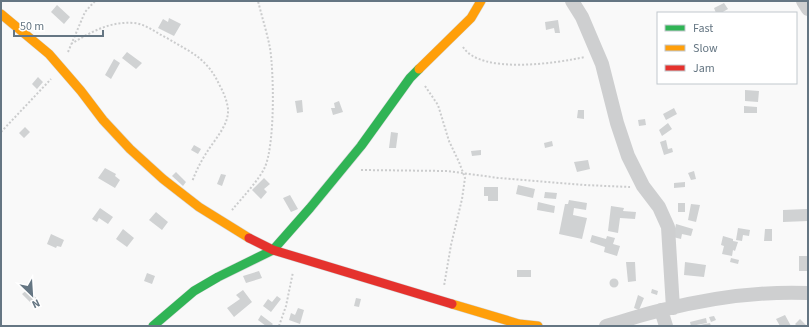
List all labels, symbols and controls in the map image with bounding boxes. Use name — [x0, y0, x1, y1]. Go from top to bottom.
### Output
scale bar — [14, 12, 103, 38]
legend — [657, 12, 797, 84]
text: 50 m — [20, 18, 44, 35]
text: Fast — [693, 20, 713, 37]
text: Slow — [693, 40, 718, 57]
text: Jam — [693, 60, 715, 77]
north arrow — [12, 275, 52, 315]
text: N — [30, 295, 43, 312]

